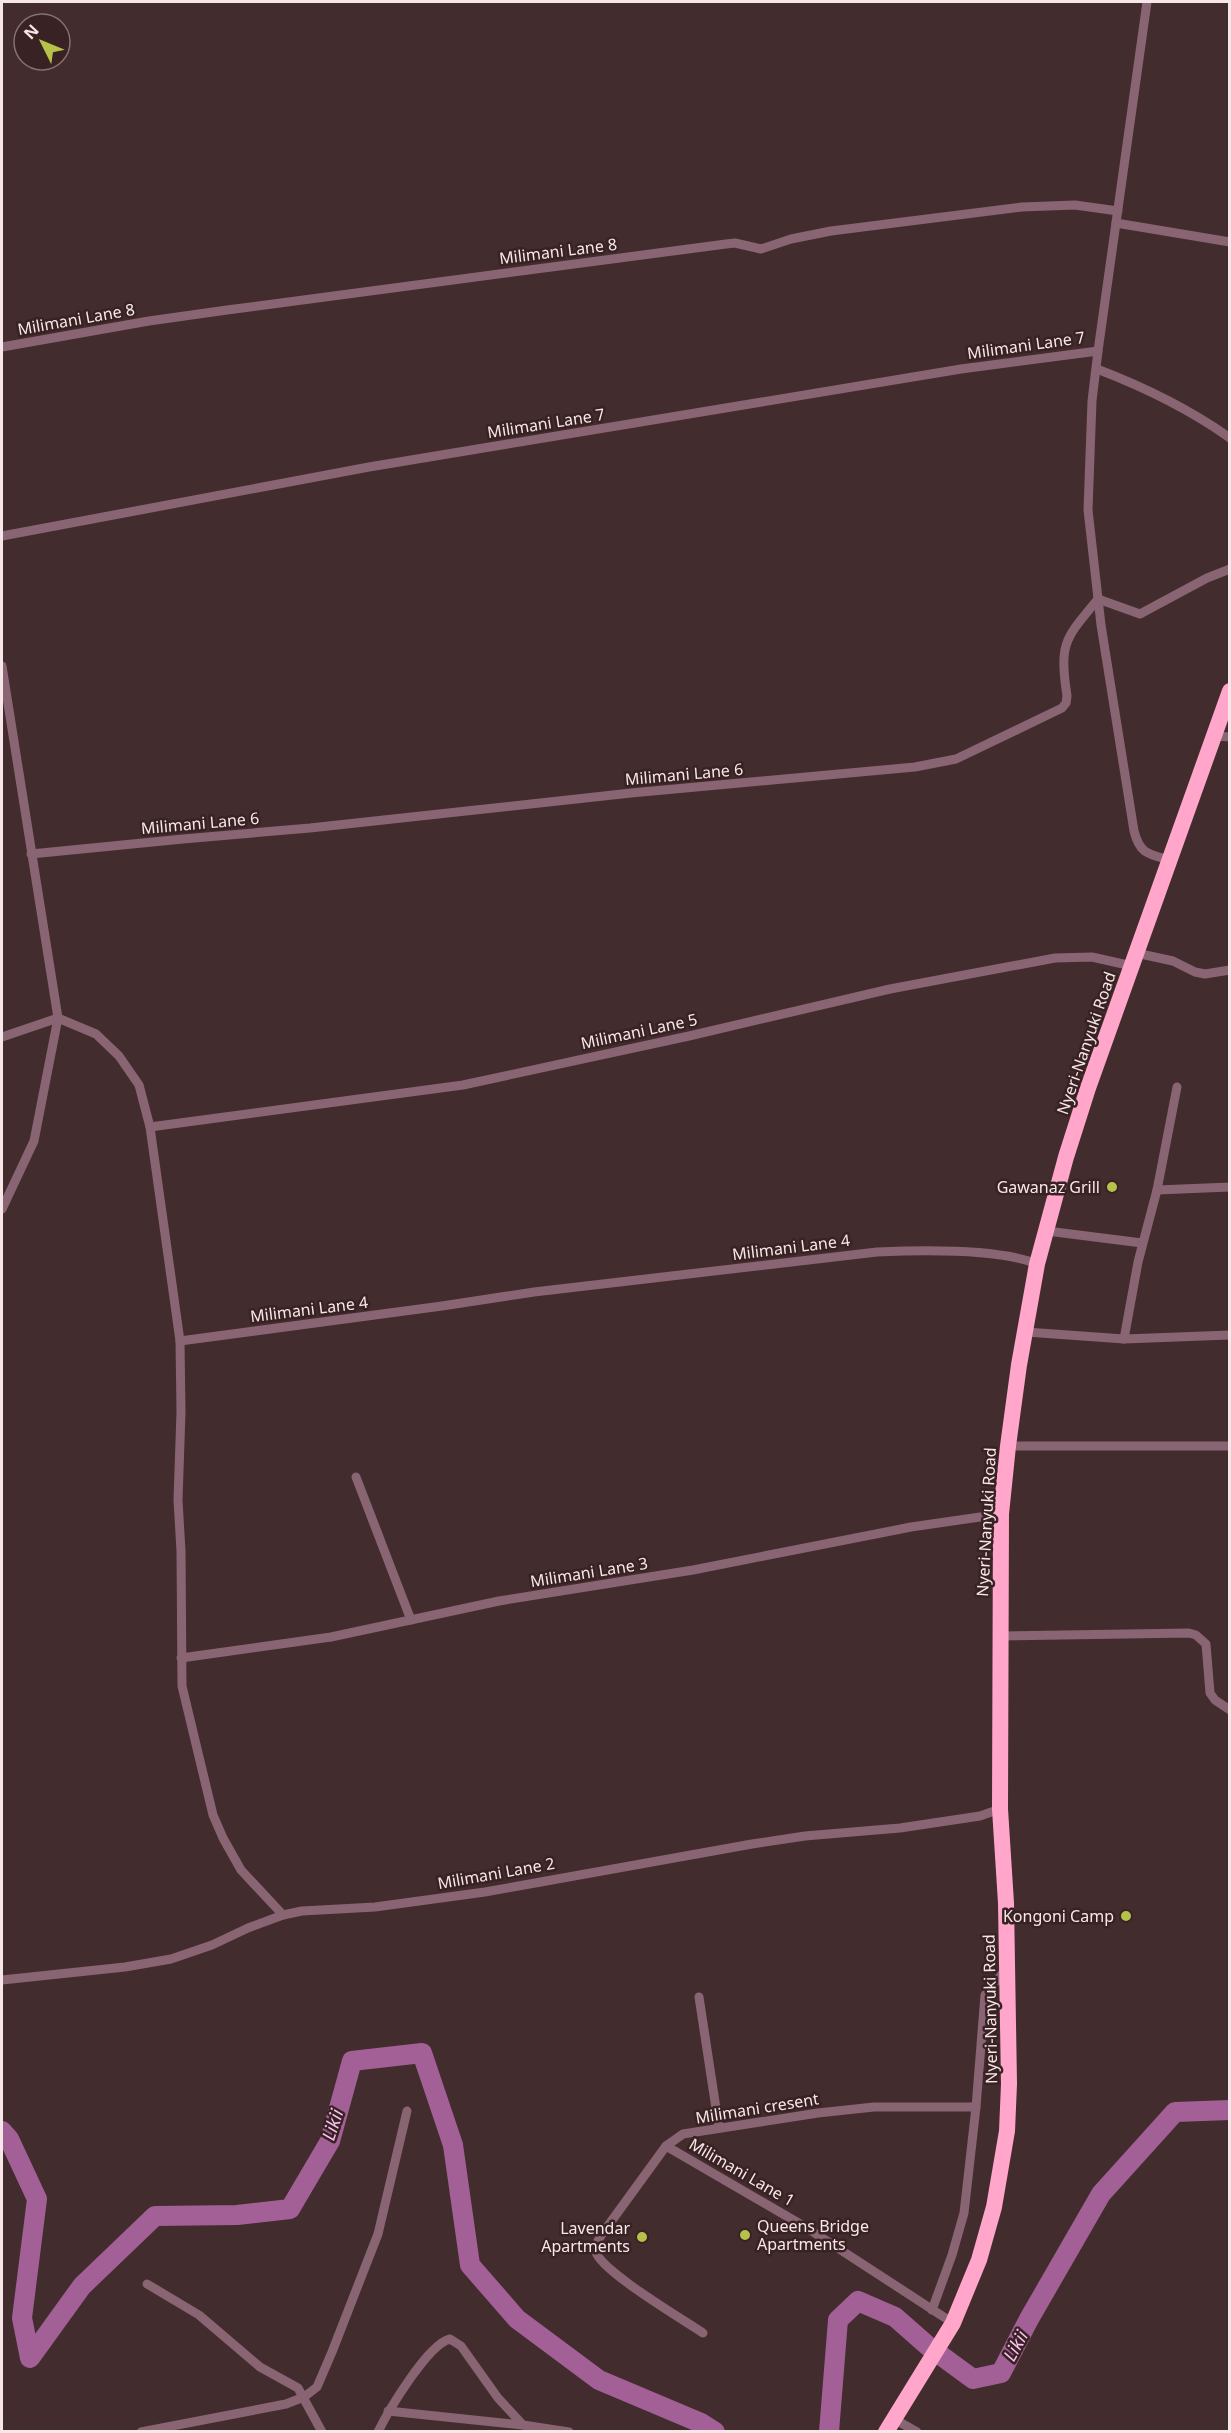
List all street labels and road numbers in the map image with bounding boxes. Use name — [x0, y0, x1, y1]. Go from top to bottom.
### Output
street label: Milimani Lane 8 — [498, 233, 618, 269]
street label: Milimani Lane 8 — [16, 298, 136, 340]
street label: Milimani Lane 7 — [966, 326, 1086, 364]
street label: Milimani Lane 7 — [486, 403, 606, 443]
street label: Milimani Lane 6 — [624, 758, 744, 790]
street label: Milimani Lane 6 — [140, 807, 260, 839]
street label: Nyeri-Nanyuki Road — [1051, 969, 1121, 1117]
street label: Milimani Lane 5 — [579, 1008, 699, 1054]
street label: Milimani Lane 4 — [731, 1229, 851, 1265]
street label: Milimani Lane 4 — [249, 1291, 369, 1327]
street label: Nyeri-Nanyuki Road — [971, 1447, 1001, 1597]
street label: Milimani Lane 3 — [529, 1552, 649, 1592]
street label: Milimani Lane 2 — [436, 1852, 556, 1894]
street label: Nyeri-Nanyuki Road — [978, 1934, 1002, 2084]
street label: Milimani cresent — [694, 2087, 820, 2129]
street label: Milimani Lane 1 — [685, 2133, 799, 2211]

